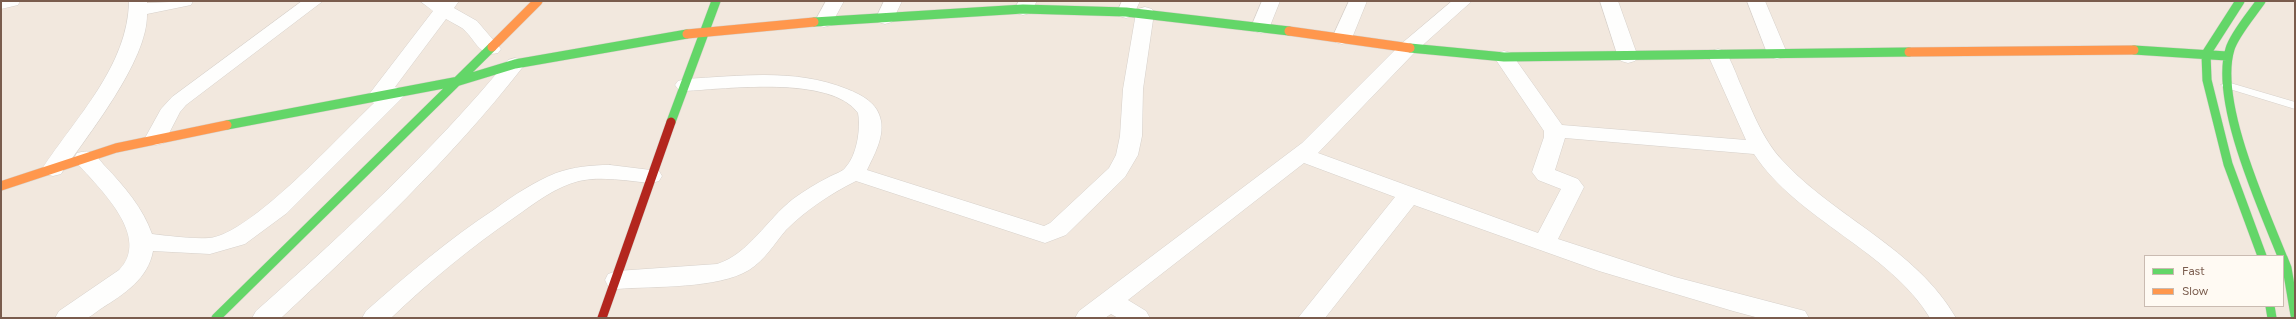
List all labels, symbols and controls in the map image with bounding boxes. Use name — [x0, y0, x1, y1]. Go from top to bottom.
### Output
legend — [2144, 255, 2284, 307]
text: Fast — [2182, 264, 2205, 278]
text: Slow — [2182, 284, 2208, 298]

